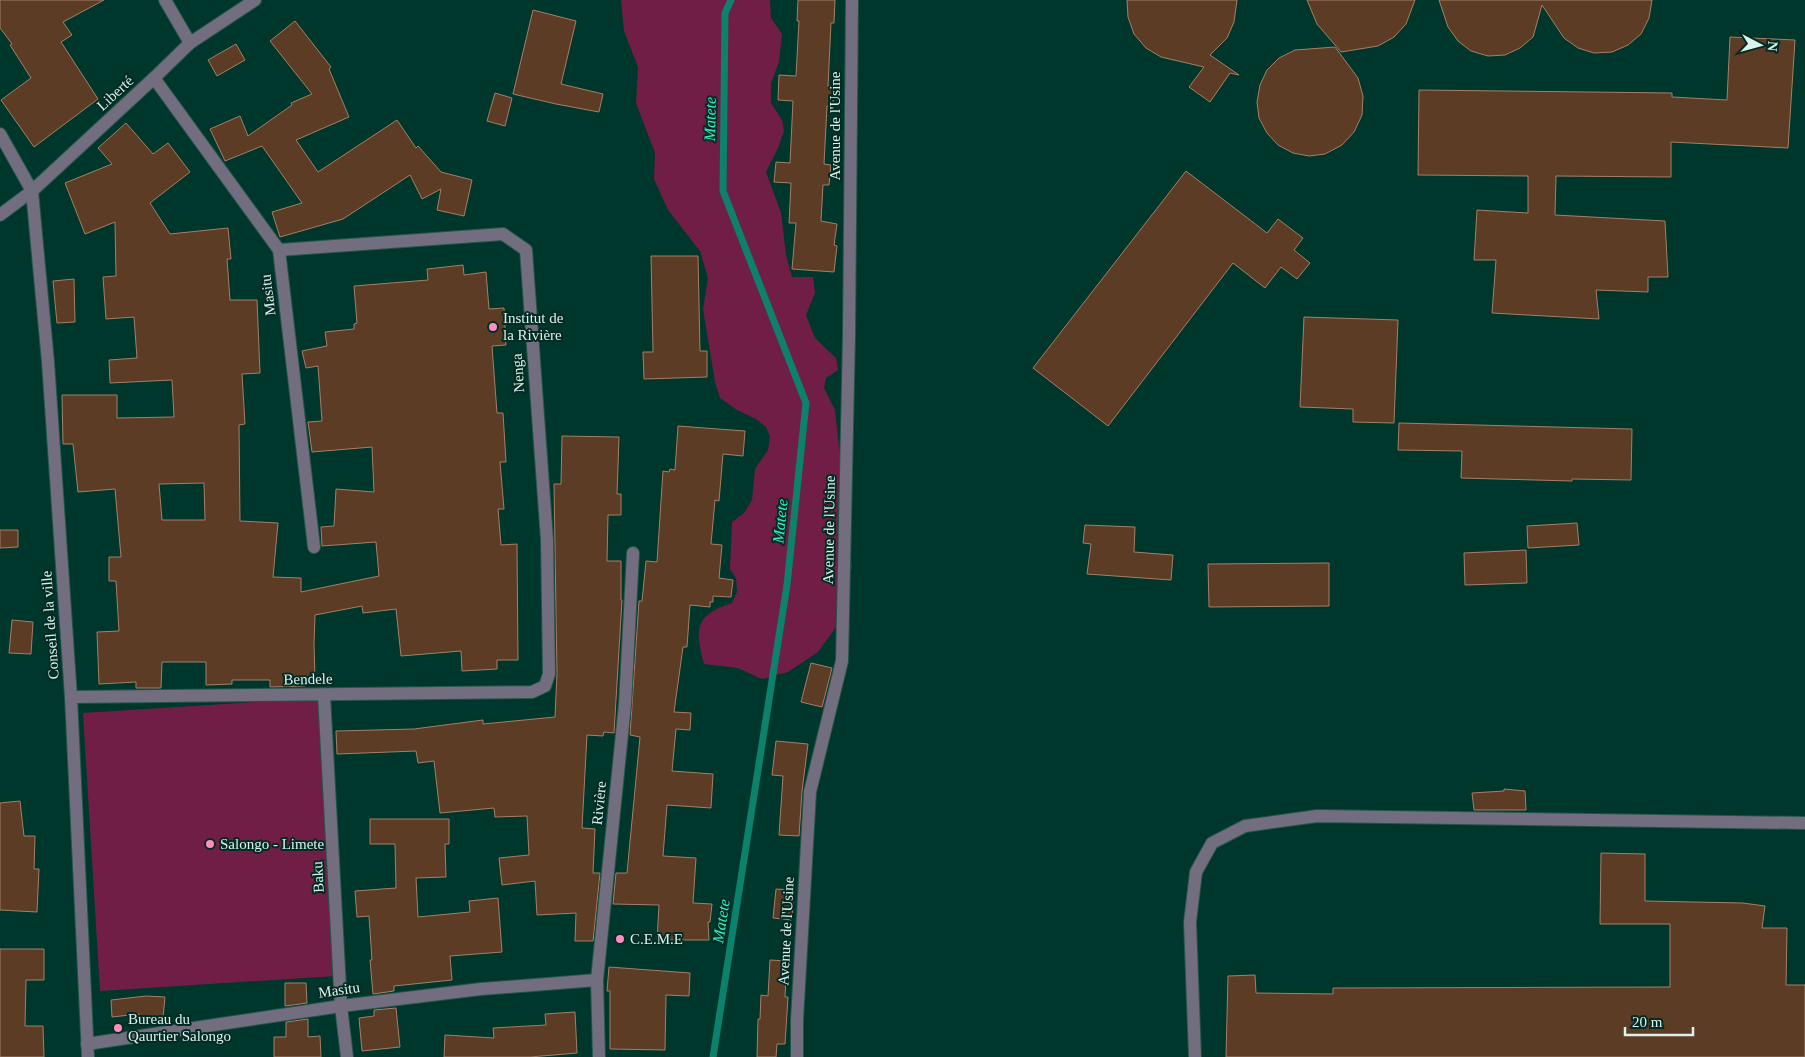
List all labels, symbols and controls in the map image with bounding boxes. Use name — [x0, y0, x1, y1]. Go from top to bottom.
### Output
north arrow — [1735, 20, 1785, 70]
text: N — [1764, 40, 1780, 52]
street label: Avenue de l'Usine — [827, 71, 843, 181]
street label: Liberté — [94, 72, 137, 114]
water label: Matete — [701, 97, 719, 142]
street label: Masitu — [257, 273, 278, 317]
place label: Institut de la Rivière — [503, 310, 564, 343]
marker: Institut de la Rivière — [487, 321, 499, 333]
street label: Nenga — [509, 353, 527, 393]
street label: Avenue de l'Usine — [820, 475, 838, 585]
water label: Matete — [769, 498, 791, 545]
street label: Conseil de la ville — [38, 570, 62, 680]
street label: Bendele — [283, 671, 333, 687]
street label: Rivière — [589, 780, 609, 826]
place label: Salongo - Limete — [220, 836, 324, 852]
marker: Salongo - Limete — [204, 838, 216, 850]
street label: Baku — [309, 860, 327, 893]
street label: Avenue de l'Usine — [775, 876, 797, 986]
water label: Matete — [709, 898, 733, 945]
place label: C.E.M.E — [630, 931, 683, 947]
marker: C.E.M.E — [614, 933, 626, 945]
street label: Masitu — [317, 979, 361, 1001]
scale bar — [1625, 1004, 1692, 1036]
place label: Bureau du Qaurtier Salongo — [128, 1011, 231, 1044]
text: 20 m — [1632, 1014, 1663, 1030]
marker: Bureau du Qaurtier Salongo — [112, 1022, 124, 1034]

